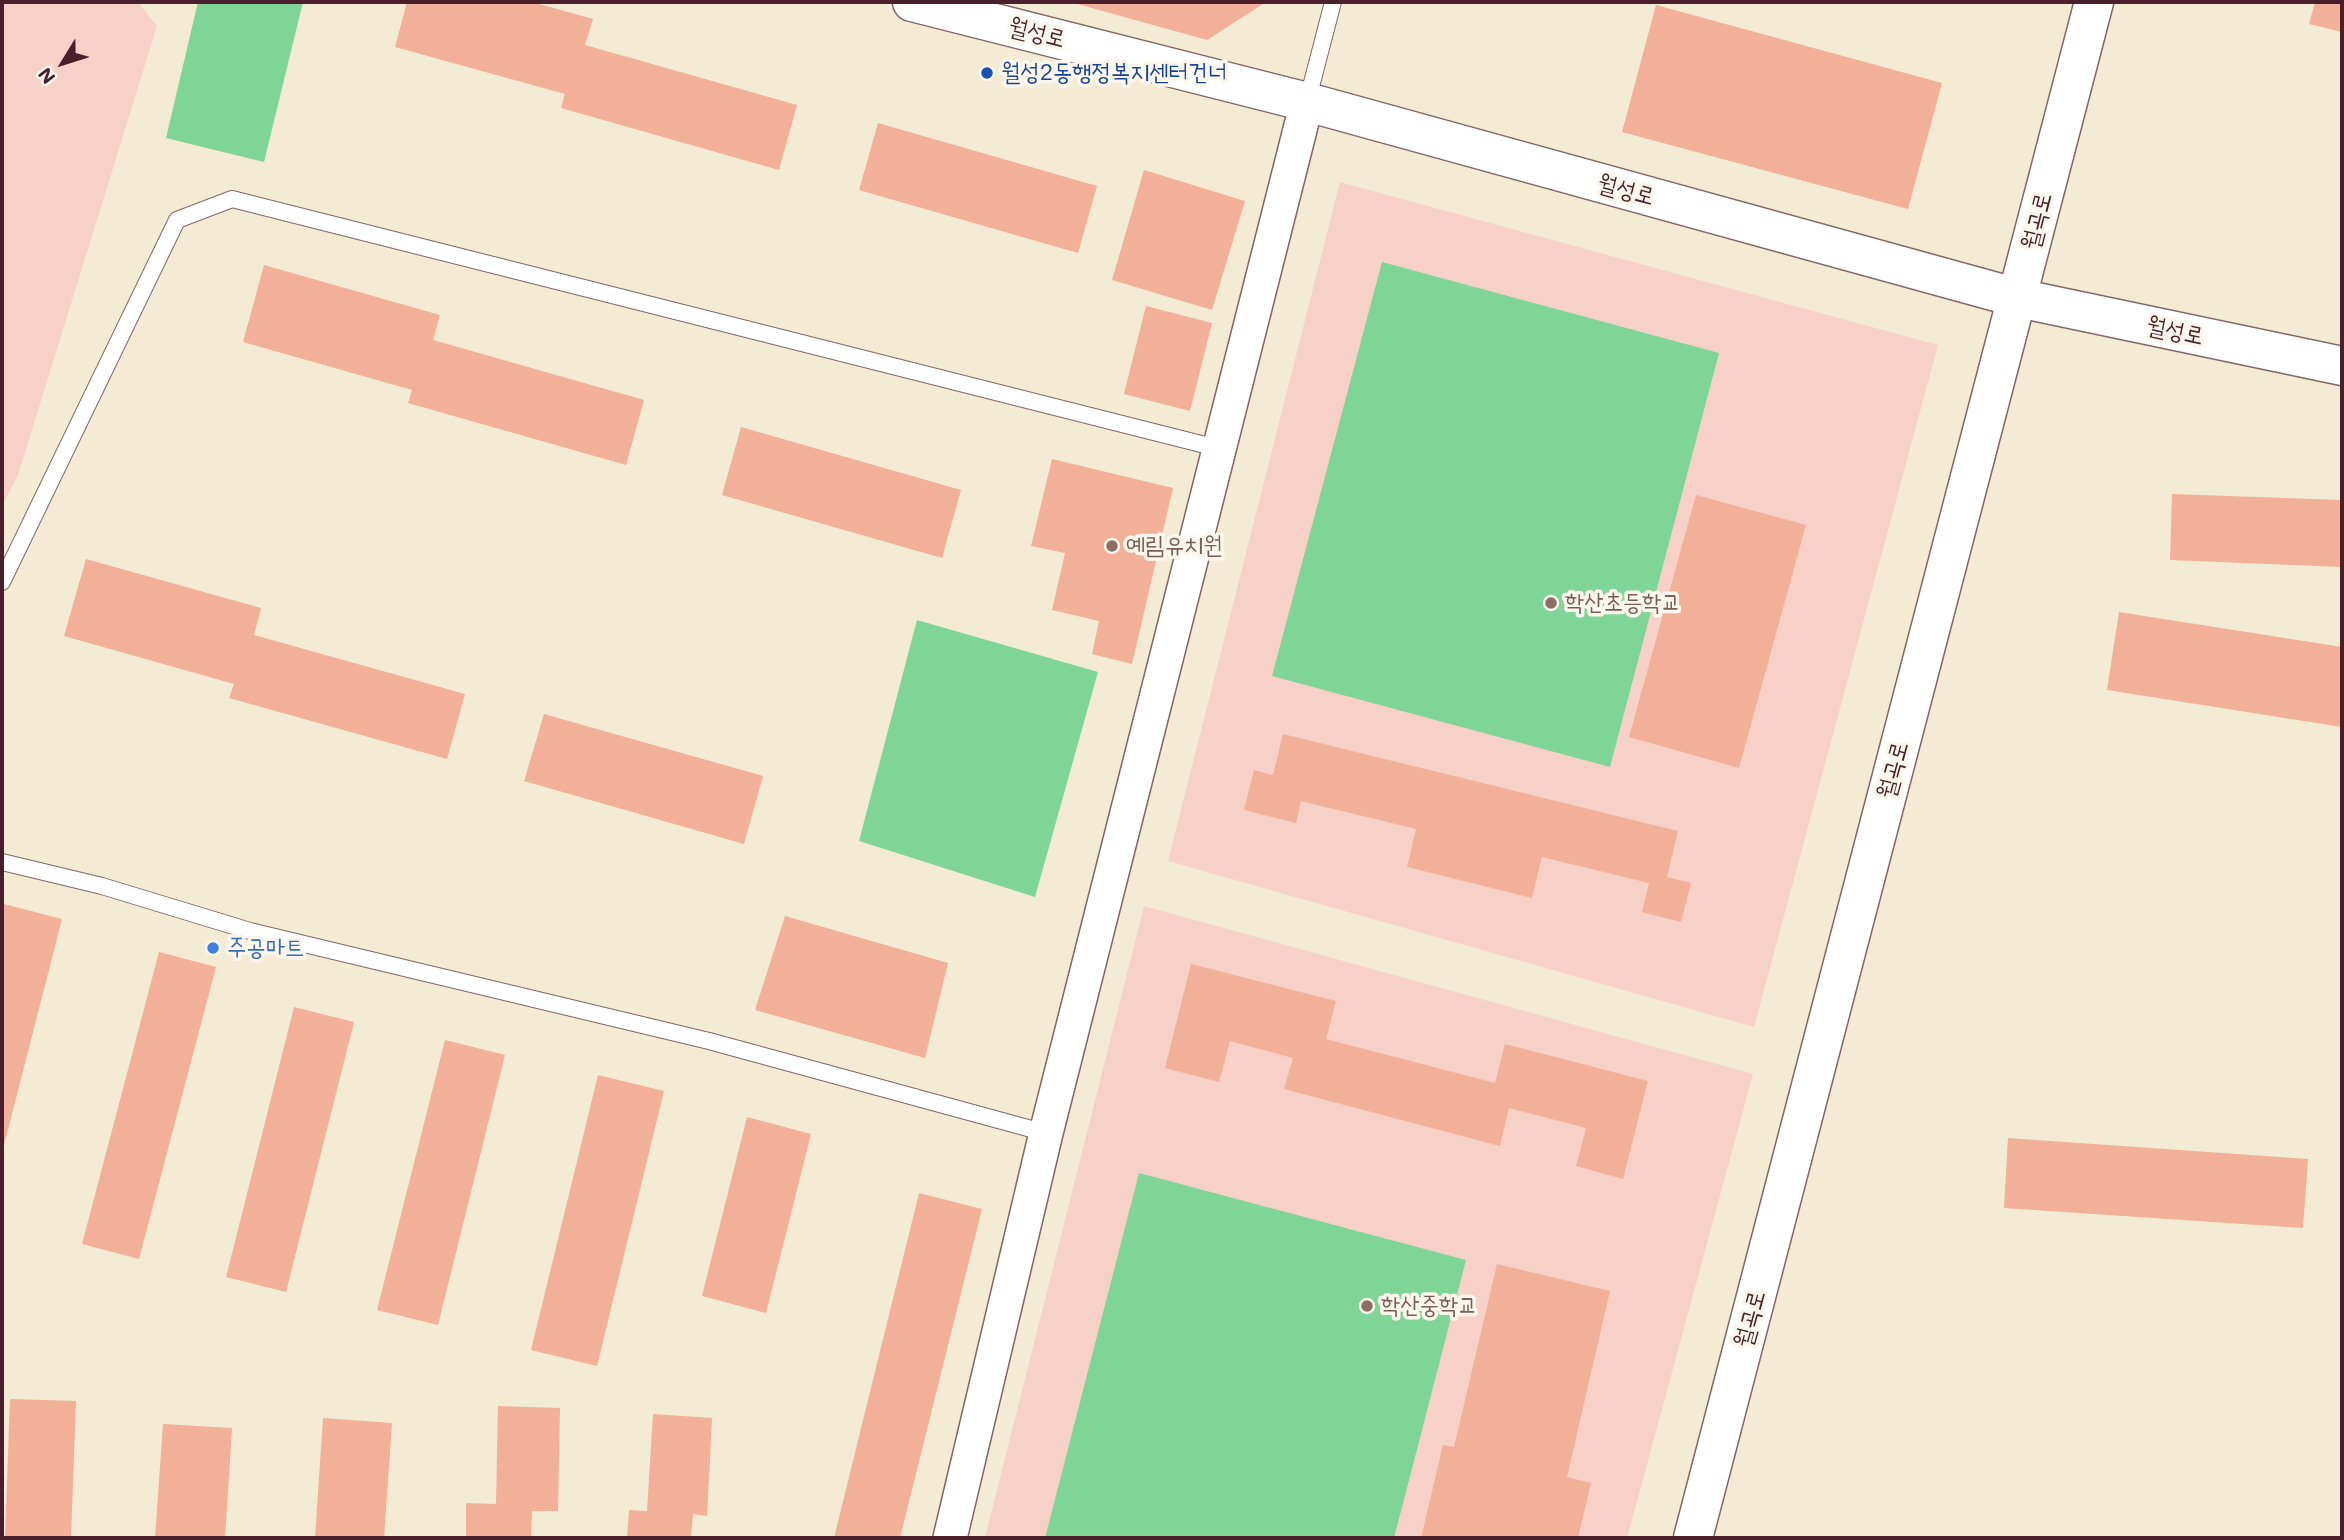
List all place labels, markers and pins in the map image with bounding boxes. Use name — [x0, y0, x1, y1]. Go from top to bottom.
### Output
place label: 월성2동행정복지센터건너 — [1001, 59, 1227, 87]
marker: 월성2동행정복지센터건너 — [979, 65, 995, 81]
place label: 예림유치원 — [1126, 532, 1223, 560]
marker: 예림유치원 — [1104, 538, 1120, 554]
place label: 학산초등학교 — [1565, 589, 1681, 617]
marker: 학산초등학교 — [1543, 595, 1559, 611]
place label: 주공마트 — [227, 934, 304, 962]
marker: 주공마트 — [205, 940, 221, 956]
place label: 학산중학교 — [1381, 1292, 1478, 1320]
marker: 학산중학교 — [1359, 1298, 1375, 1314]

